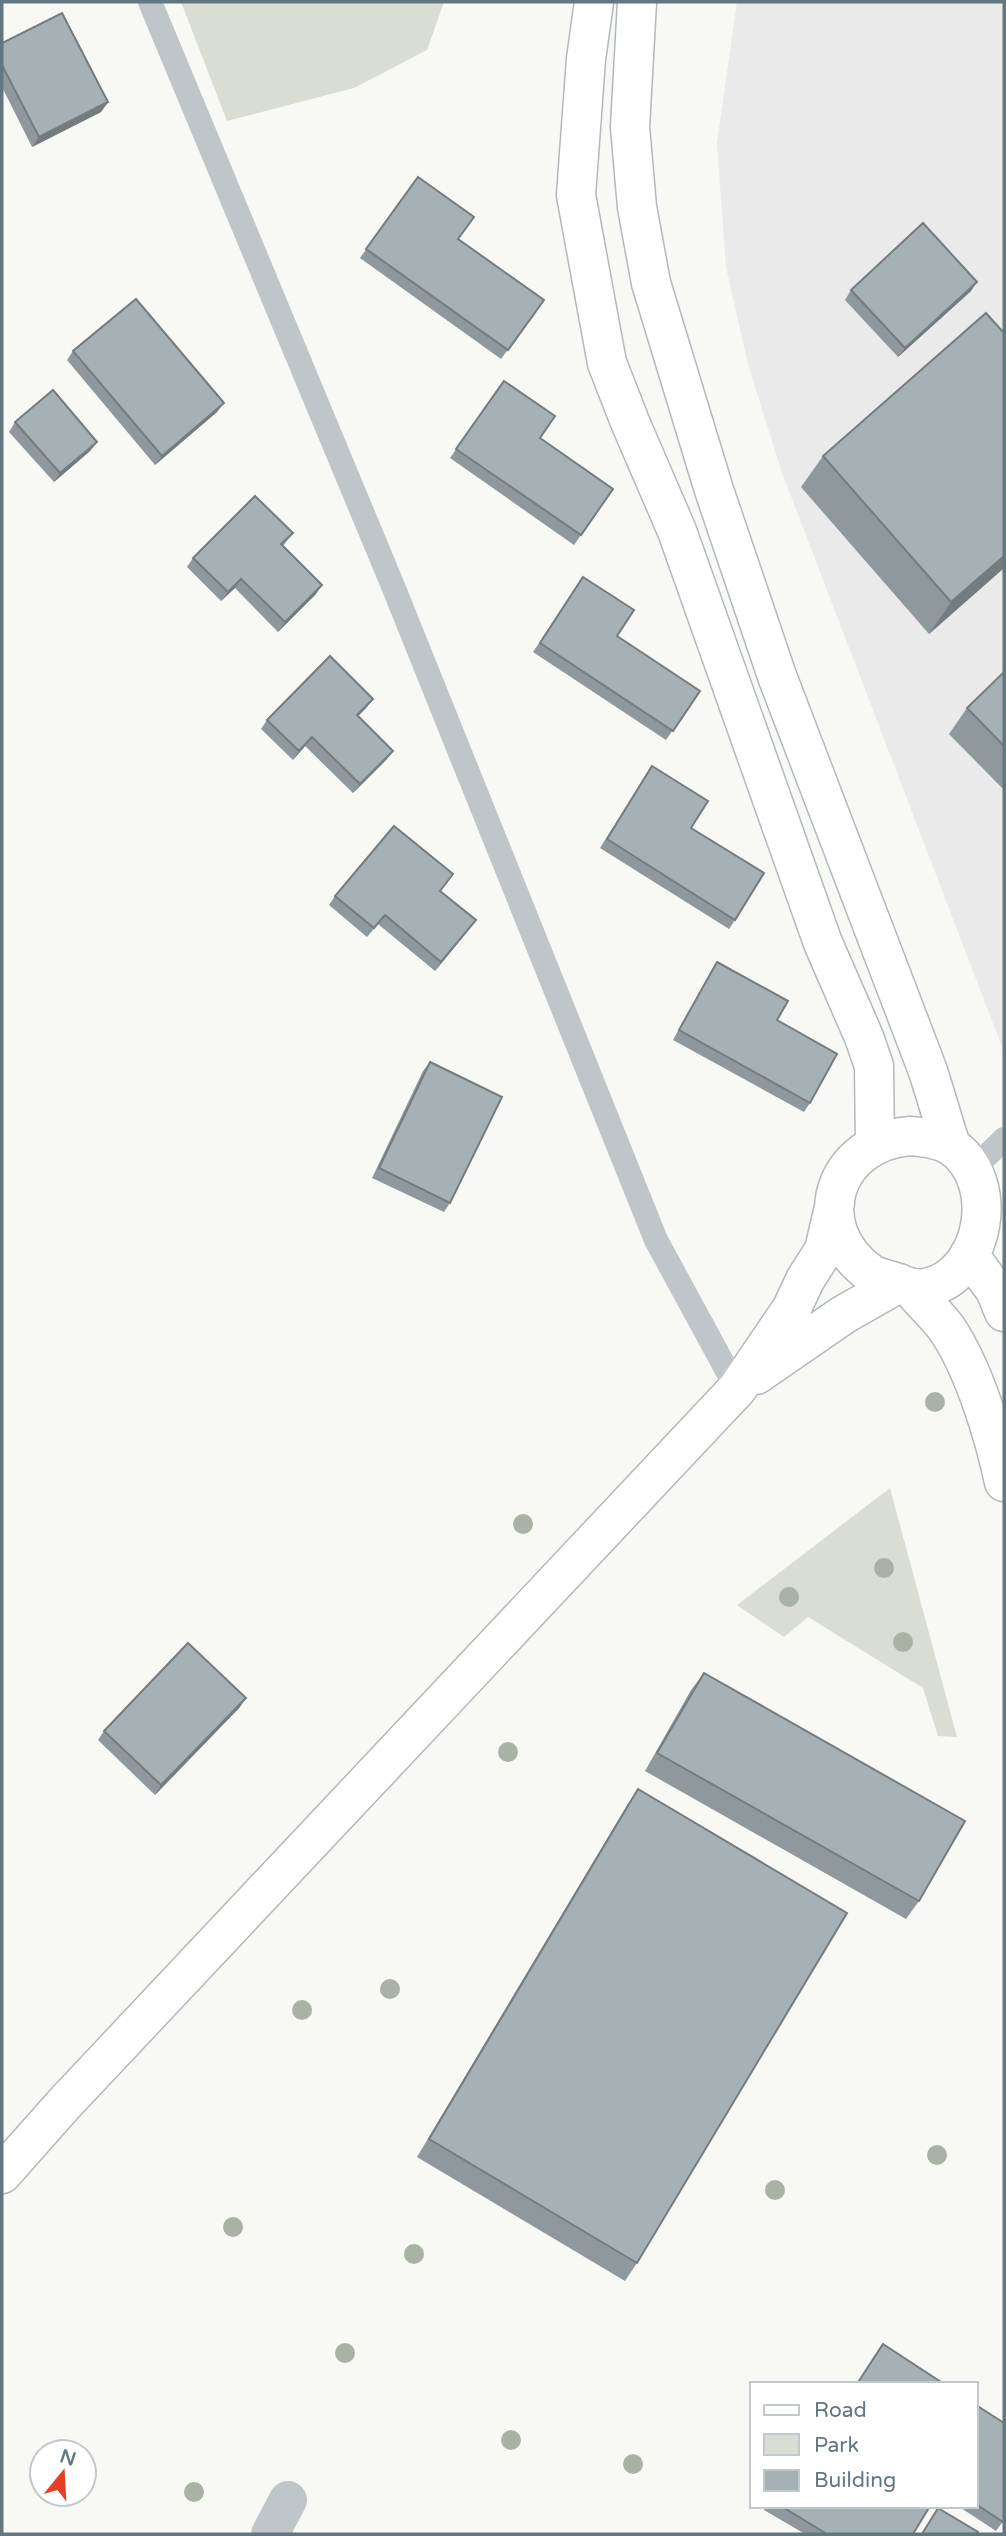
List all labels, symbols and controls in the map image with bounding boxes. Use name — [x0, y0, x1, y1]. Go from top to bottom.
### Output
legend — [750, 2382, 978, 2508]
text: Road — [814, 2398, 867, 2423]
text: Park — [814, 2433, 859, 2458]
north arrow — [28, 2438, 98, 2508]
text: N — [57, 2445, 79, 2471]
text: Building — [814, 2468, 896, 2493]

